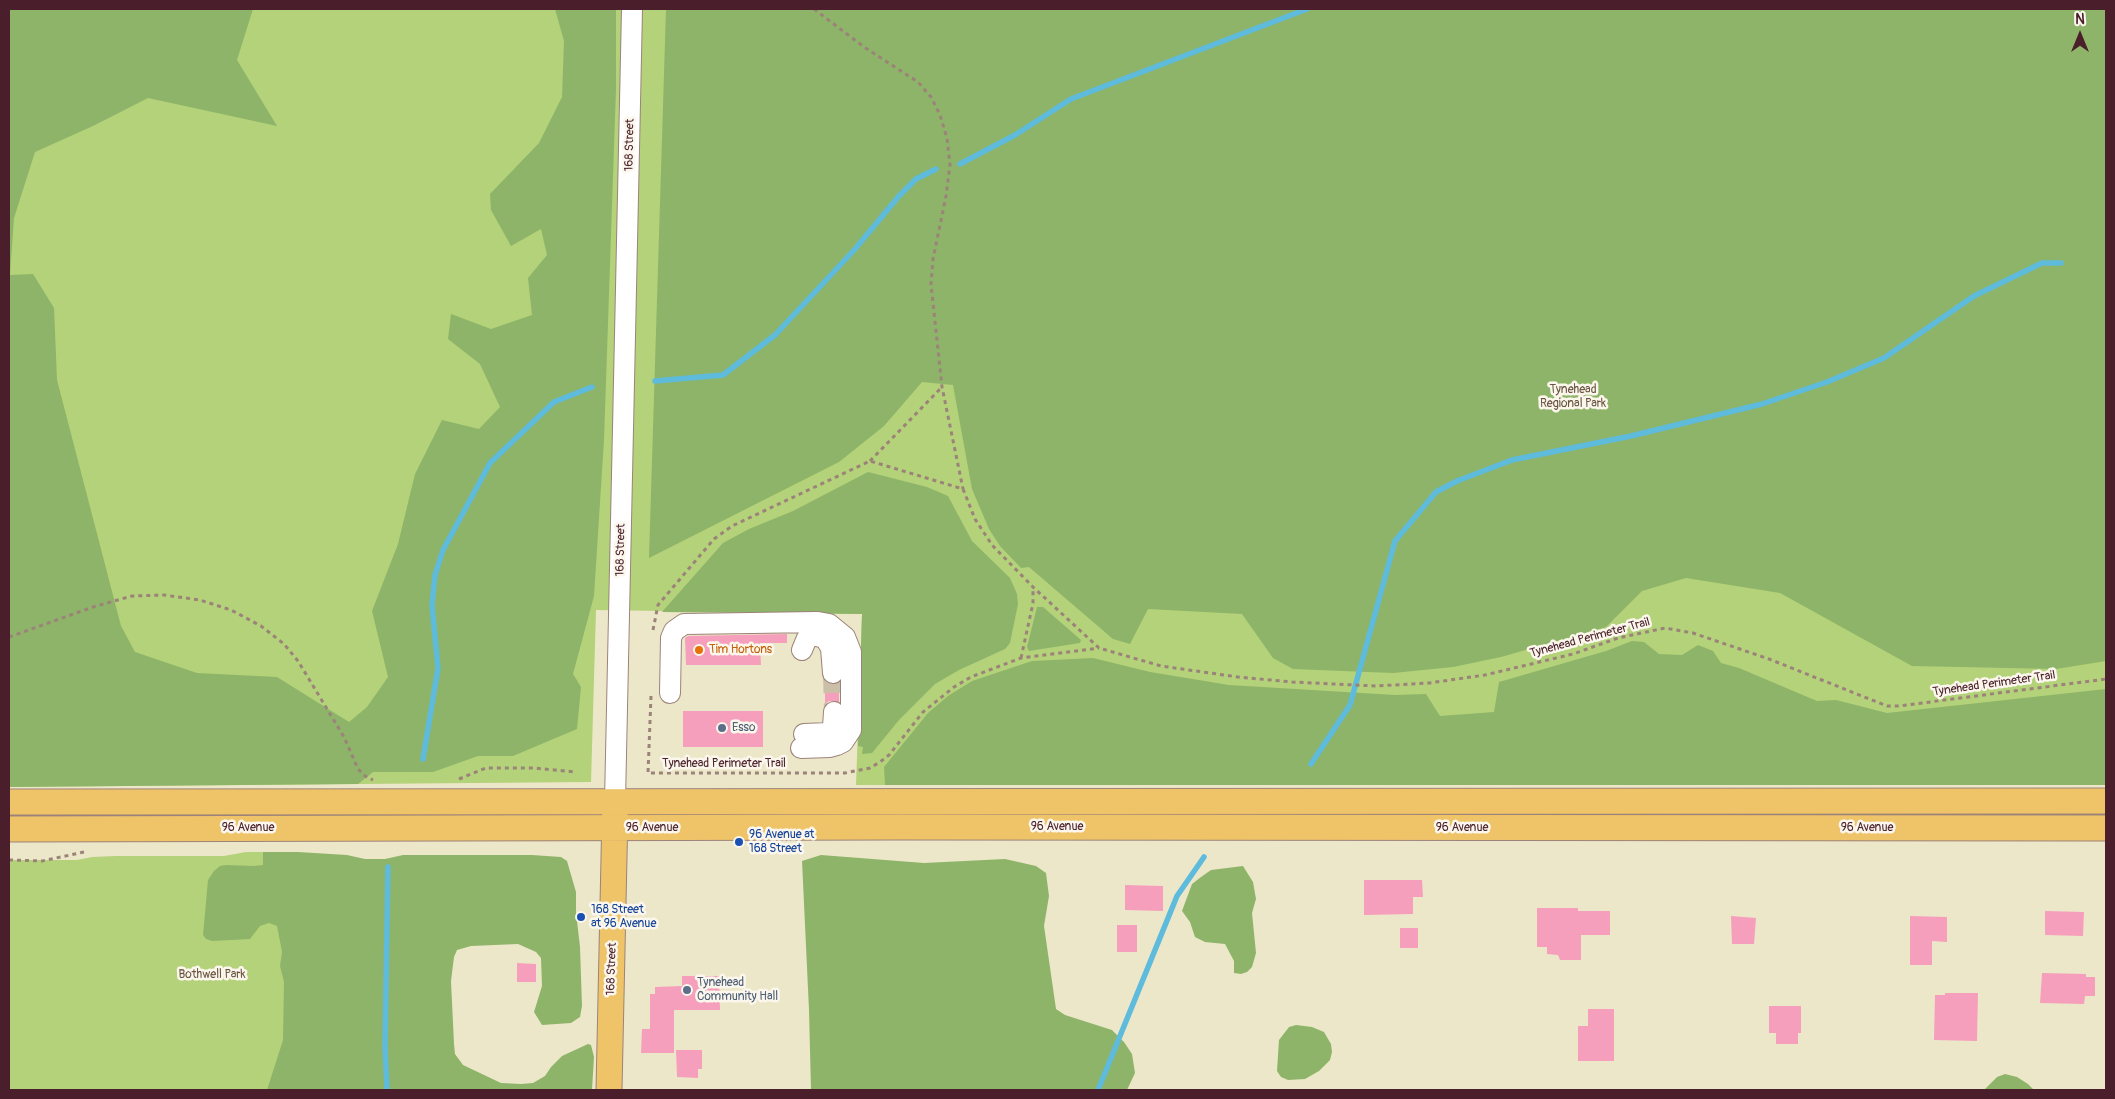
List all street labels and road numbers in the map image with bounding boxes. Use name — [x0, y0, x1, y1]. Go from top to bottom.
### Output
street label: 168 Street — [622, 118, 638, 172]
street label: 168 Street — [613, 523, 629, 577]
street label: Tynehead Perimeter Trail — [1528, 615, 1652, 661]
street label: Tynehead Perimeter Trail — [1932, 668, 2056, 700]
street label: Tynehead Perimeter Trail — [662, 757, 786, 771]
street label: 96 Avenue — [1031, 820, 1083, 834]
street label: 96 Avenue — [222, 821, 274, 835]
street label: 96 Avenue — [626, 821, 678, 835]
street label: 96 Avenue — [1436, 821, 1488, 835]
street label: 96 Avenue — [1841, 821, 1893, 835]
street label: 168 Street — [604, 942, 620, 996]

